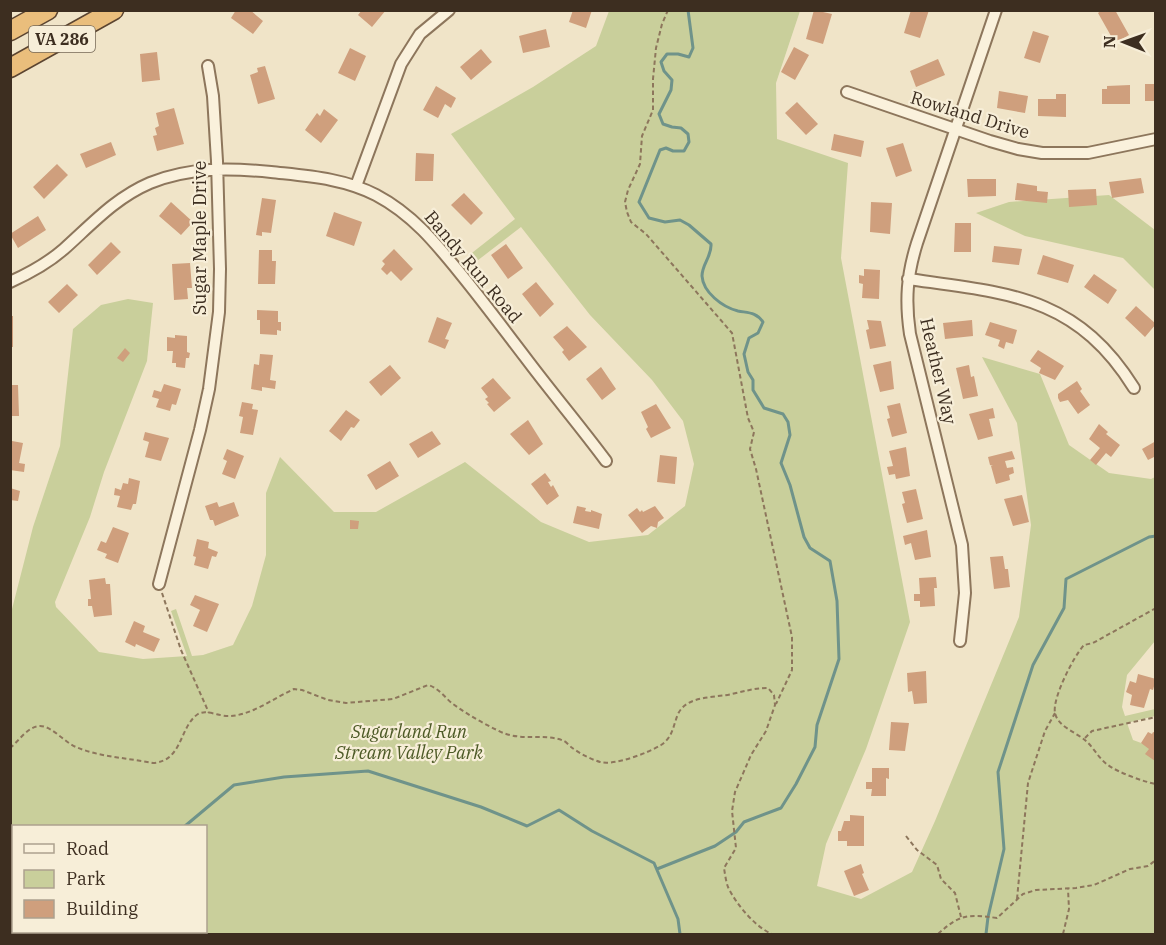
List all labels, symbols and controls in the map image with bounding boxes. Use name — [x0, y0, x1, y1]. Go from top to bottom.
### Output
north arrow — [1094, 12, 1154, 72]
road number: VA 286 — [29, 26, 95, 52]
text: N — [1099, 35, 1119, 48]
street label: Rowland Drive — [908, 86, 1032, 144]
street label: Sugar Maple Drive — [188, 161, 211, 315]
street label: Bandy Run Road — [420, 206, 527, 328]
street label: Heather Way — [915, 315, 962, 427]
park label: Sugarland Run Stream Valley Park — [334, 720, 484, 764]
legend — [12, 825, 207, 933]
text: Road — [66, 837, 109, 860]
text: Park — [66, 867, 106, 890]
text: Building — [66, 897, 138, 920]

